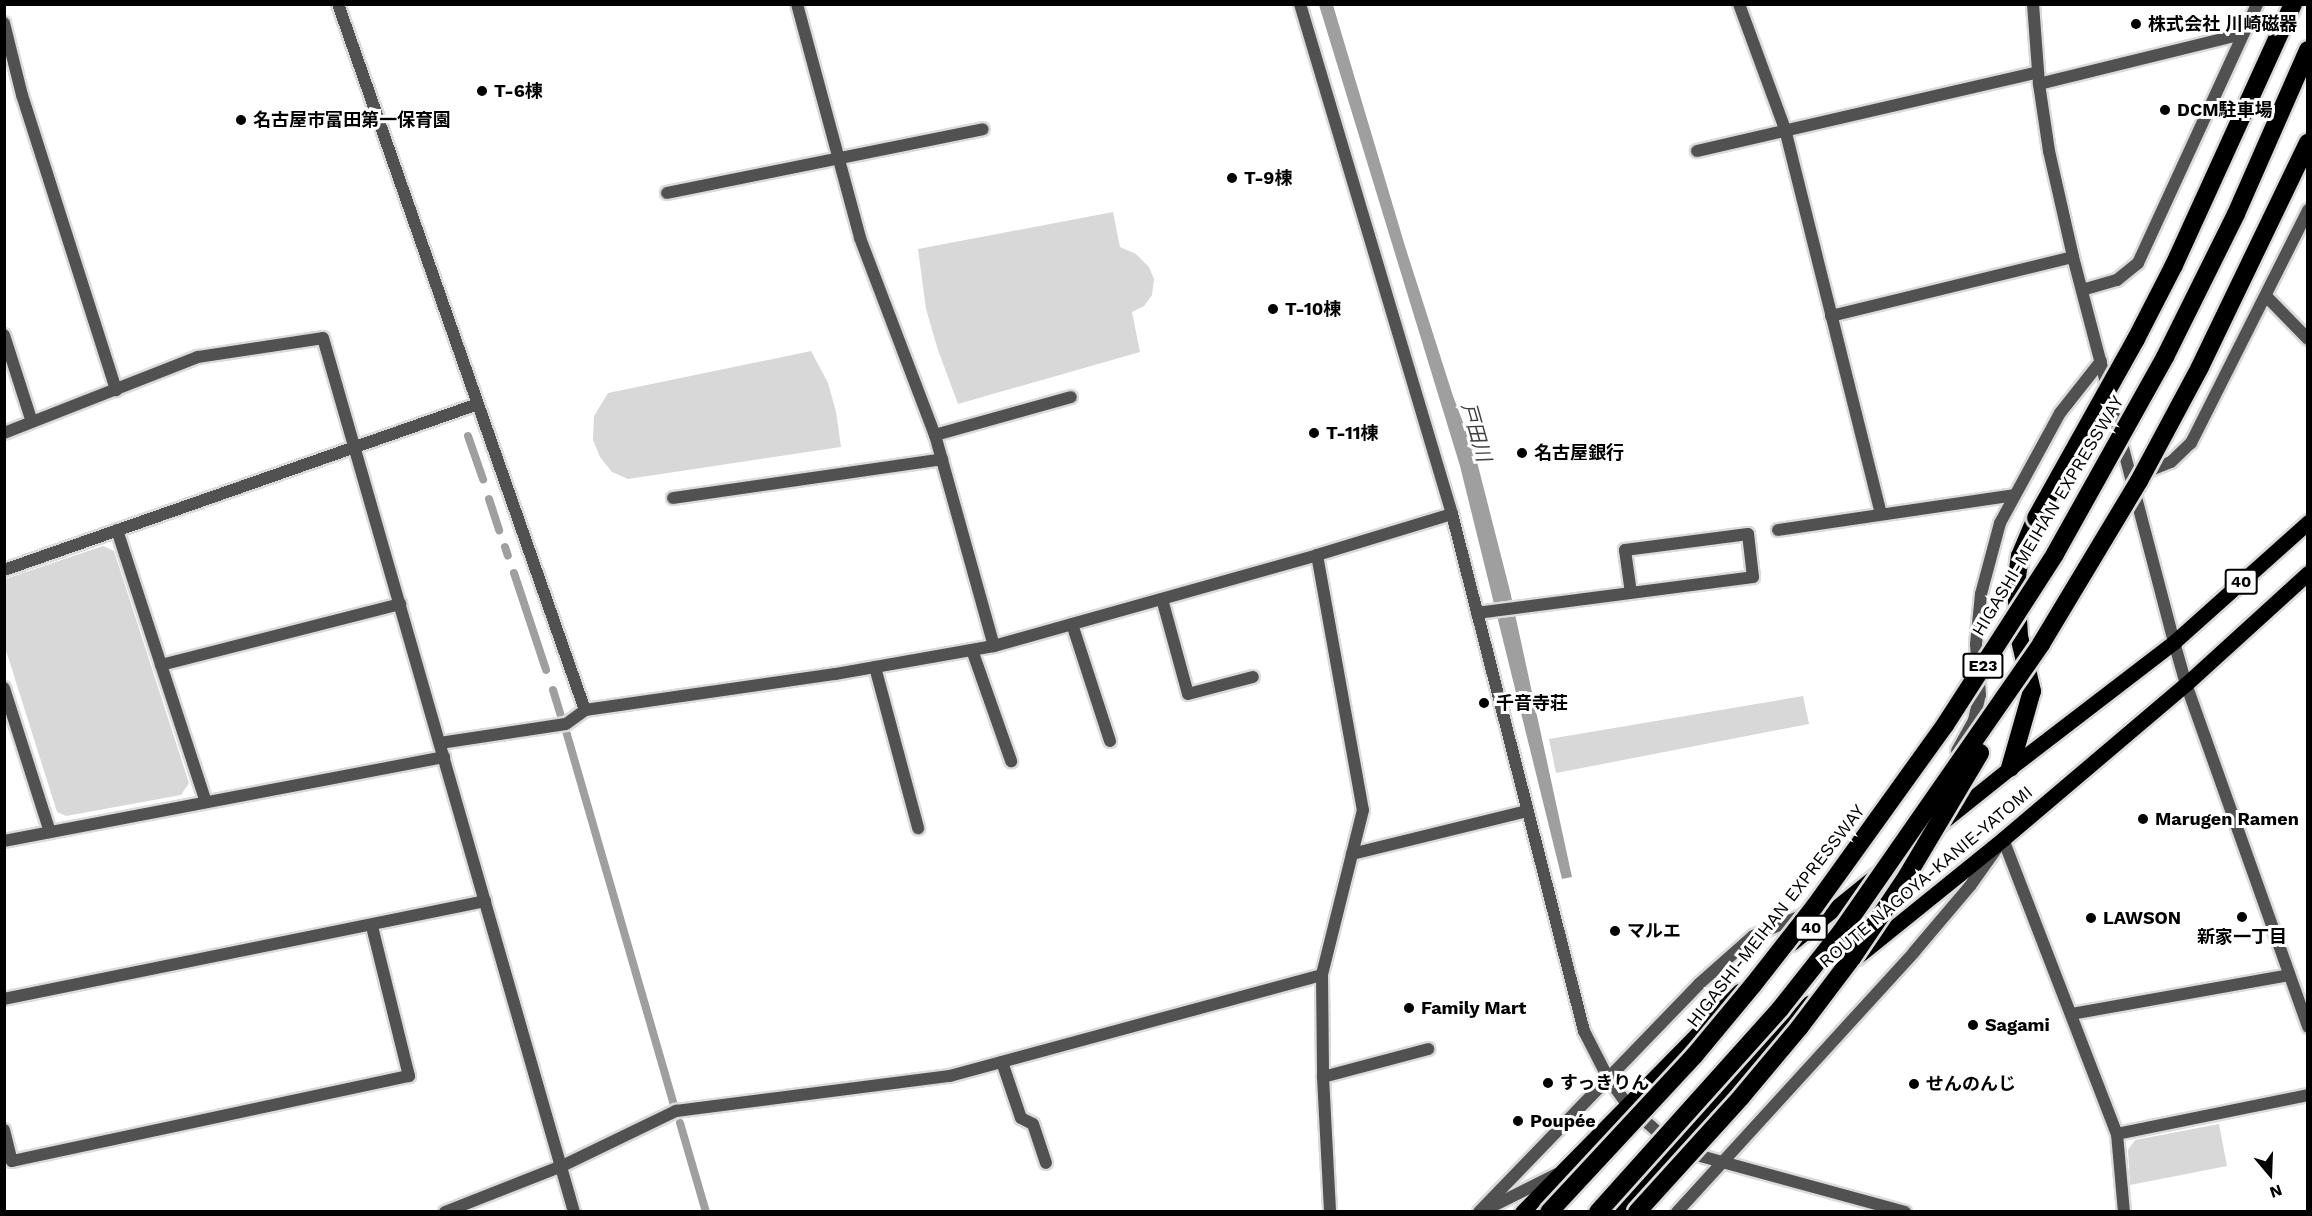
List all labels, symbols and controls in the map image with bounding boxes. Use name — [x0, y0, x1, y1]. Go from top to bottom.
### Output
place label: 株式会社 川崎磁器 — [2148, 13, 2297, 35]
marker: 株式会社 川崎磁器 — [2129, 17, 2143, 31]
place label: T-6棟 — [494, 80, 543, 102]
marker: T-6棟 — [475, 84, 489, 98]
place label: DCM駐車場 — [2177, 99, 2273, 121]
marker: DCM駐車場 — [2158, 103, 2172, 117]
place label: 名古屋市富田第一保育園 — [253, 109, 451, 131]
marker: 名古屋市富田第一保育園 — [234, 113, 248, 127]
place label: T-9棟 — [1244, 167, 1292, 189]
marker: T-9棟 — [1225, 171, 1239, 185]
place label: T-10棟 — [1285, 298, 1341, 320]
marker: T-10棟 — [1266, 302, 1280, 316]
street label: HIGASHI-MEIHAN EXPRESSWAY — [1968, 392, 2128, 640]
water label: 戸田川 — [1456, 400, 1496, 464]
place label: T-11棟 — [1326, 422, 1379, 444]
marker: T-11棟 — [1307, 426, 1321, 440]
place label: 名古屋銀行 — [1534, 442, 1624, 464]
marker: 名古屋銀行 — [1515, 446, 1529, 460]
road number: 40 — [2224, 569, 2258, 595]
road number: E23 — [1962, 653, 2004, 679]
place label: 千音寺荘 — [1496, 692, 1568, 714]
marker: 千音寺荘 — [1477, 696, 1491, 710]
street label: ROUTE NAGOYA-KANIE-YATOMI — [1815, 781, 2037, 973]
street label: HIGASHI-MEIHAN EXPRESSWAY — [1682, 800, 1870, 1032]
place label: Marugen Ramen — [2155, 808, 2299, 830]
marker: Marugen Ramen — [2136, 812, 2150, 826]
place label: LAWSON — [2103, 907, 2181, 929]
marker: 新家一丁目 — [2235, 910, 2249, 924]
marker: LAWSON — [2084, 911, 2098, 925]
road number: 40 — [1794, 915, 1828, 941]
place label: マルエ — [1627, 920, 1681, 942]
marker: マルエ — [1608, 924, 1622, 938]
place label: 新家一丁目 — [2197, 926, 2287, 948]
place label: Family Mart — [1421, 997, 1527, 1019]
marker: Family Mart — [1402, 1001, 1416, 1015]
place label: Sagami — [1985, 1014, 2050, 1036]
marker: Sagami — [1966, 1018, 1980, 1032]
place label: すっきりん — [1560, 1072, 1650, 1094]
place label: せんのんじ — [1926, 1073, 2016, 1095]
marker: すっきりん — [1541, 1076, 1555, 1090]
marker: せんのんじ — [1907, 1077, 1921, 1091]
place label: Poupée — [1530, 1110, 1596, 1132]
marker: Poupée — [1511, 1114, 1525, 1128]
north arrow — [2240, 1144, 2300, 1204]
text: N — [2267, 1181, 2285, 1202]

